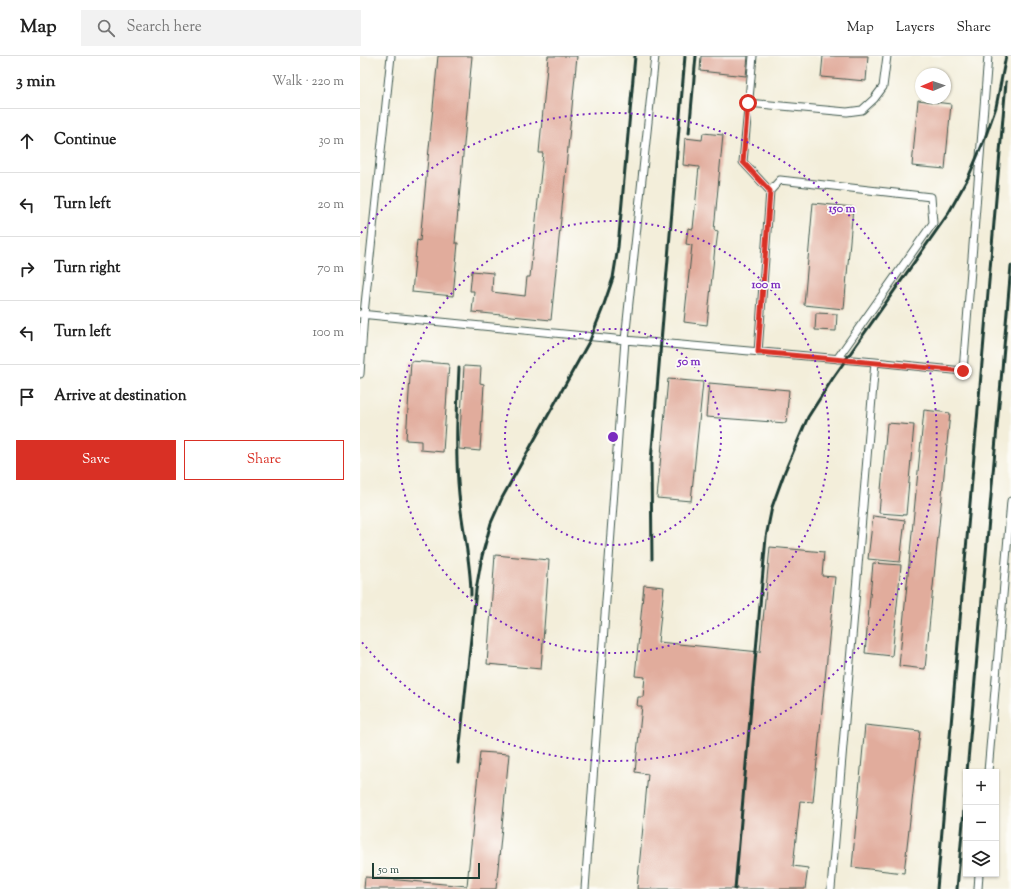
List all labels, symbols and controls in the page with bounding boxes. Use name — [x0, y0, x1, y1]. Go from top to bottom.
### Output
search box — [81, 10, 361, 46]
text: Map — [20, 14, 57, 41]
icon: search — [95, 17, 117, 39]
text: Search here — [127, 17, 202, 38]
text: Map — [847, 18, 874, 38]
text: Layers — [896, 18, 934, 38]
text: Share — [956, 18, 991, 38]
north arrow — [915, 68, 951, 104]
text: 3 min — [16, 70, 55, 94]
text: Walk · 220 m — [272, 73, 344, 91]
route start — [739, 94, 757, 112]
icon: ahead — [16, 130, 38, 152]
text: Continue — [54, 130, 116, 151]
text: 30 m — [318, 132, 344, 150]
icon: left — [16, 194, 38, 216]
text: Turn left — [54, 194, 111, 215]
text: 20 m — [318, 196, 344, 214]
text: 150 m — [827, 200, 856, 218]
icon: right — [16, 258, 38, 280]
text: Turn right — [54, 258, 120, 279]
text: 70 m — [317, 260, 344, 278]
text: 100 m — [750, 276, 781, 294]
icon: left — [16, 322, 38, 344]
text: Turn left — [54, 322, 111, 343]
text: 100 m — [312, 324, 344, 342]
text: 50 m — [677, 353, 701, 371]
route end — [954, 362, 972, 380]
icon: arrive — [16, 386, 38, 408]
text: Arrive at destination — [54, 386, 187, 407]
centre of rings — [606, 430, 620, 444]
button: Save — [16, 440, 176, 480]
button: Share — [184, 440, 344, 480]
map controls — [963, 769, 999, 877]
button: + — [963, 769, 999, 805]
button: − — [963, 805, 999, 841]
button: layers — [963, 841, 999, 877]
scale bar — [372, 861, 480, 880]
text: 50 m — [378, 862, 399, 878]

